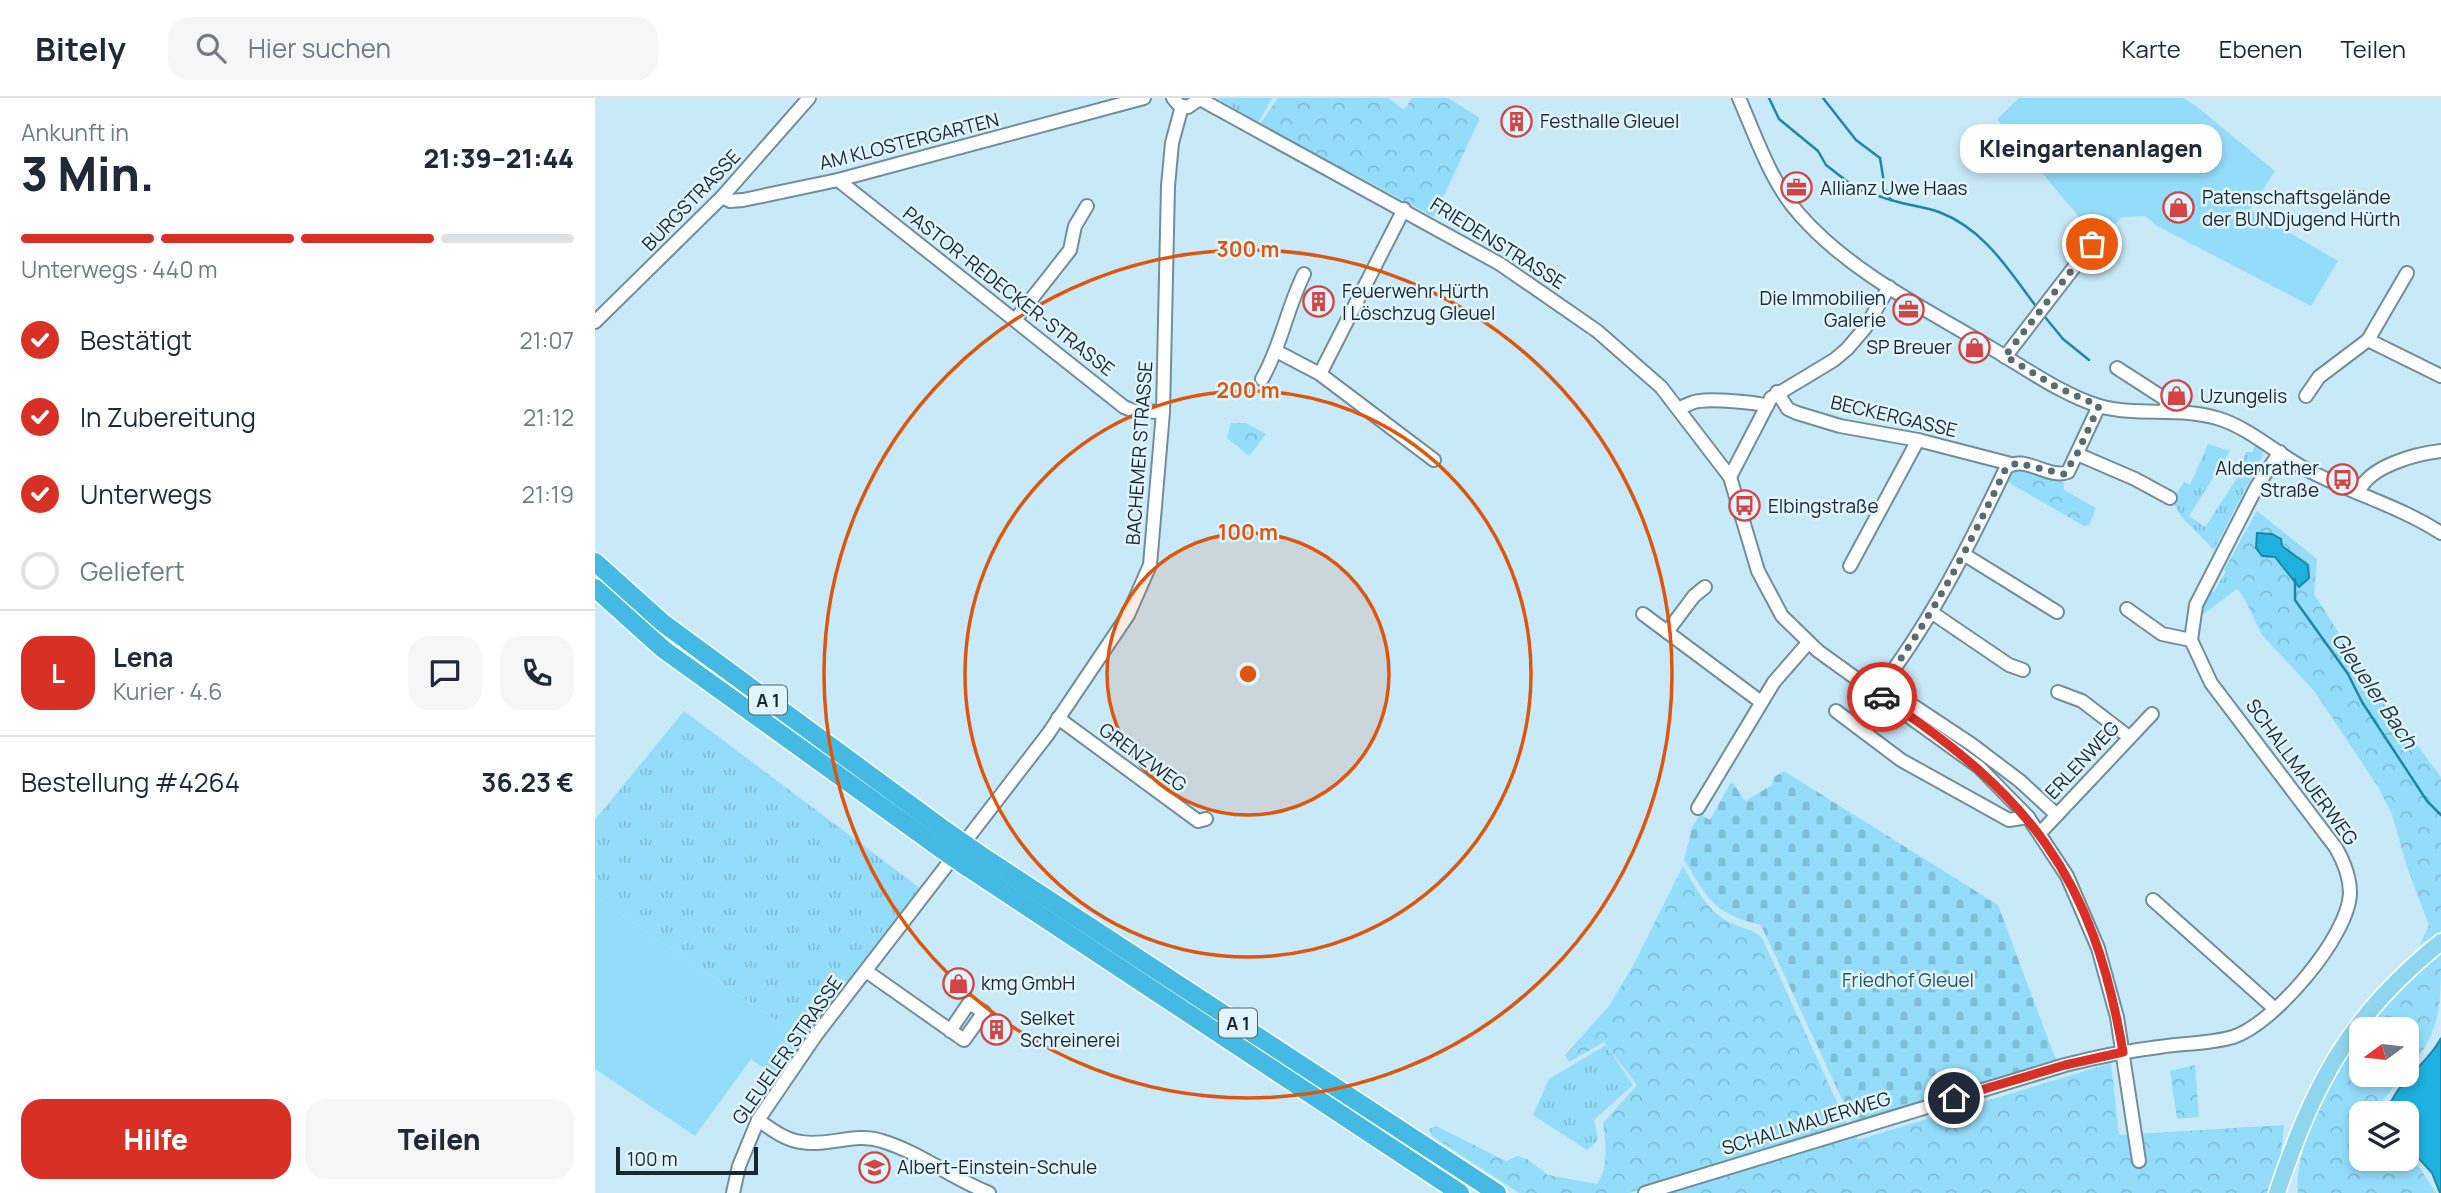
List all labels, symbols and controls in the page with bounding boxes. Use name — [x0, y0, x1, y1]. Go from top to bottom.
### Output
search box — [168, 17, 658, 80]
text: Bitely — [35, 26, 126, 71]
icon: search — [192, 29, 230, 67]
text: Hier suchen — [248, 30, 391, 66]
text: Karte — [2121, 32, 2181, 65]
text: Ebenen — [2219, 32, 2302, 65]
text: Teilen — [2340, 32, 2406, 65]
building icon: Festhalle Gleuel — [1500, 104, 1534, 138]
street label: AM KLOSTERGARTEN — [816, 106, 1002, 176]
place label: Festhalle Gleuel — [1540, 108, 1679, 134]
text: Ankunft in — [21, 116, 129, 148]
callout: Kleingartenanlagen — [1961, 125, 2223, 174]
text: Kleingartenanlagen — [1979, 132, 2203, 164]
text: 21:39–21:44 — [423, 140, 574, 176]
text: 3 Min. — [21, 142, 155, 205]
street label: BURGSTRASSE — [636, 144, 746, 256]
office icon: Allianz Uwe Haas — [1780, 171, 1814, 205]
place label: Allianz Uwe Haas — [1820, 175, 1968, 201]
place label: Patenschaftsgelände der BUNDjugend Hürth — [2202, 184, 2400, 232]
street label: FRIEDENSTRASSE — [1426, 191, 1570, 295]
shop icon: Patenschaftsgelände der BUNDjugend Hürth — [2162, 191, 2196, 225]
street label: PASTOR-REDECKER-STRASSE — [898, 200, 1120, 382]
pin — [2062, 214, 2122, 274]
icon: bag — [2073, 225, 2111, 263]
text: 300 m — [1217, 235, 1279, 263]
text: Unterwegs · 440 m — [21, 253, 218, 285]
place label: Feuerwehr Hürth | Löschzug Gleuel — [1342, 278, 1495, 326]
building icon: Feuerwehr Hürth | Löschzug Gleuel — [1302, 285, 1336, 319]
place label: Die Immobilien Galerie — [1759, 285, 1886, 333]
office icon: Die Immobilien Galerie — [1892, 292, 1926, 326]
icon: check — [21, 321, 59, 359]
text: Bestätigt — [80, 322, 192, 358]
text: 21:07 — [519, 324, 574, 356]
shop icon: SP Breuer — [1958, 330, 1992, 364]
place label: SP Breuer — [1866, 334, 1952, 360]
street label: BACHEMER STRASSE — [1120, 360, 1158, 546]
text: 200 m — [1216, 376, 1280, 404]
shop icon: Uzungelis — [2160, 379, 2194, 413]
place label: Uzungelis — [2200, 383, 2287, 409]
street label: BECKERGASSE — [1828, 389, 1960, 443]
icon: check — [21, 398, 59, 436]
text: In Zubereitung — [80, 399, 256, 435]
text: 21:12 — [523, 401, 574, 433]
place label: Aldenrather Straße — [2215, 455, 2319, 503]
bus stop icon: Aldenrather Straße — [2325, 462, 2359, 496]
icon: check — [21, 475, 59, 513]
text: Unterwegs — [80, 476, 212, 512]
text: 21:19 — [522, 478, 574, 510]
bus stop icon: Elbingstraße — [1728, 489, 1762, 523]
place label: Elbingstraße — [1768, 493, 1879, 519]
text: 100 m — [1218, 518, 1278, 546]
text: Geliefert — [80, 553, 185, 589]
water label: Gleueler Bach — [2326, 626, 2425, 755]
button: chat — [408, 636, 482, 710]
button: phone — [500, 636, 574, 710]
text: Lena — [113, 639, 173, 675]
text: L — [51, 655, 65, 691]
centre of rings — [1236, 662, 1260, 686]
courier — [1847, 662, 1917, 732]
text: Kurier · 4.6 — [113, 675, 223, 707]
icon: car — [1863, 678, 1901, 716]
road number: A 1 — [749, 686, 787, 714]
street label: SCHALLMAUERWEG — [2240, 694, 2364, 850]
street label: ERLENWEG — [2039, 715, 2125, 805]
street label: GRENZWEG — [1094, 716, 1192, 798]
text: Bestellung #4264 — [21, 764, 240, 800]
text: 36.23 € — [481, 764, 574, 800]
shop icon: kmg GmbH — [941, 966, 975, 1000]
park label: Friedhof Gleuel — [1842, 967, 1974, 993]
place label: kmg GmbH — [981, 970, 1075, 996]
street label: GLEUELER STRASSE — [726, 971, 848, 1129]
place label: Selket Schreinerei — [1020, 1005, 1120, 1053]
road number: A 1 — [1219, 1008, 1257, 1038]
building icon: Selket Schreinerei — [980, 1012, 1014, 1046]
north arrow — [2349, 1017, 2419, 1087]
map controls — [2349, 1017, 2419, 1171]
pin — [1924, 1068, 1984, 1128]
icon: home — [1935, 1079, 1973, 1117]
street label: SCHALLMAUERWEG — [1719, 1085, 1893, 1161]
button: Hilfe — [21, 1099, 291, 1179]
button: Teilen — [305, 1099, 574, 1179]
button: layers — [2349, 1101, 2419, 1171]
scale bar — [616, 1144, 758, 1176]
text: 100 m — [627, 1146, 678, 1172]
school or university icon: Albert-Einstein-Schule — [857, 1150, 891, 1184]
place label: Albert-Einstein-Schule — [897, 1154, 1097, 1180]

